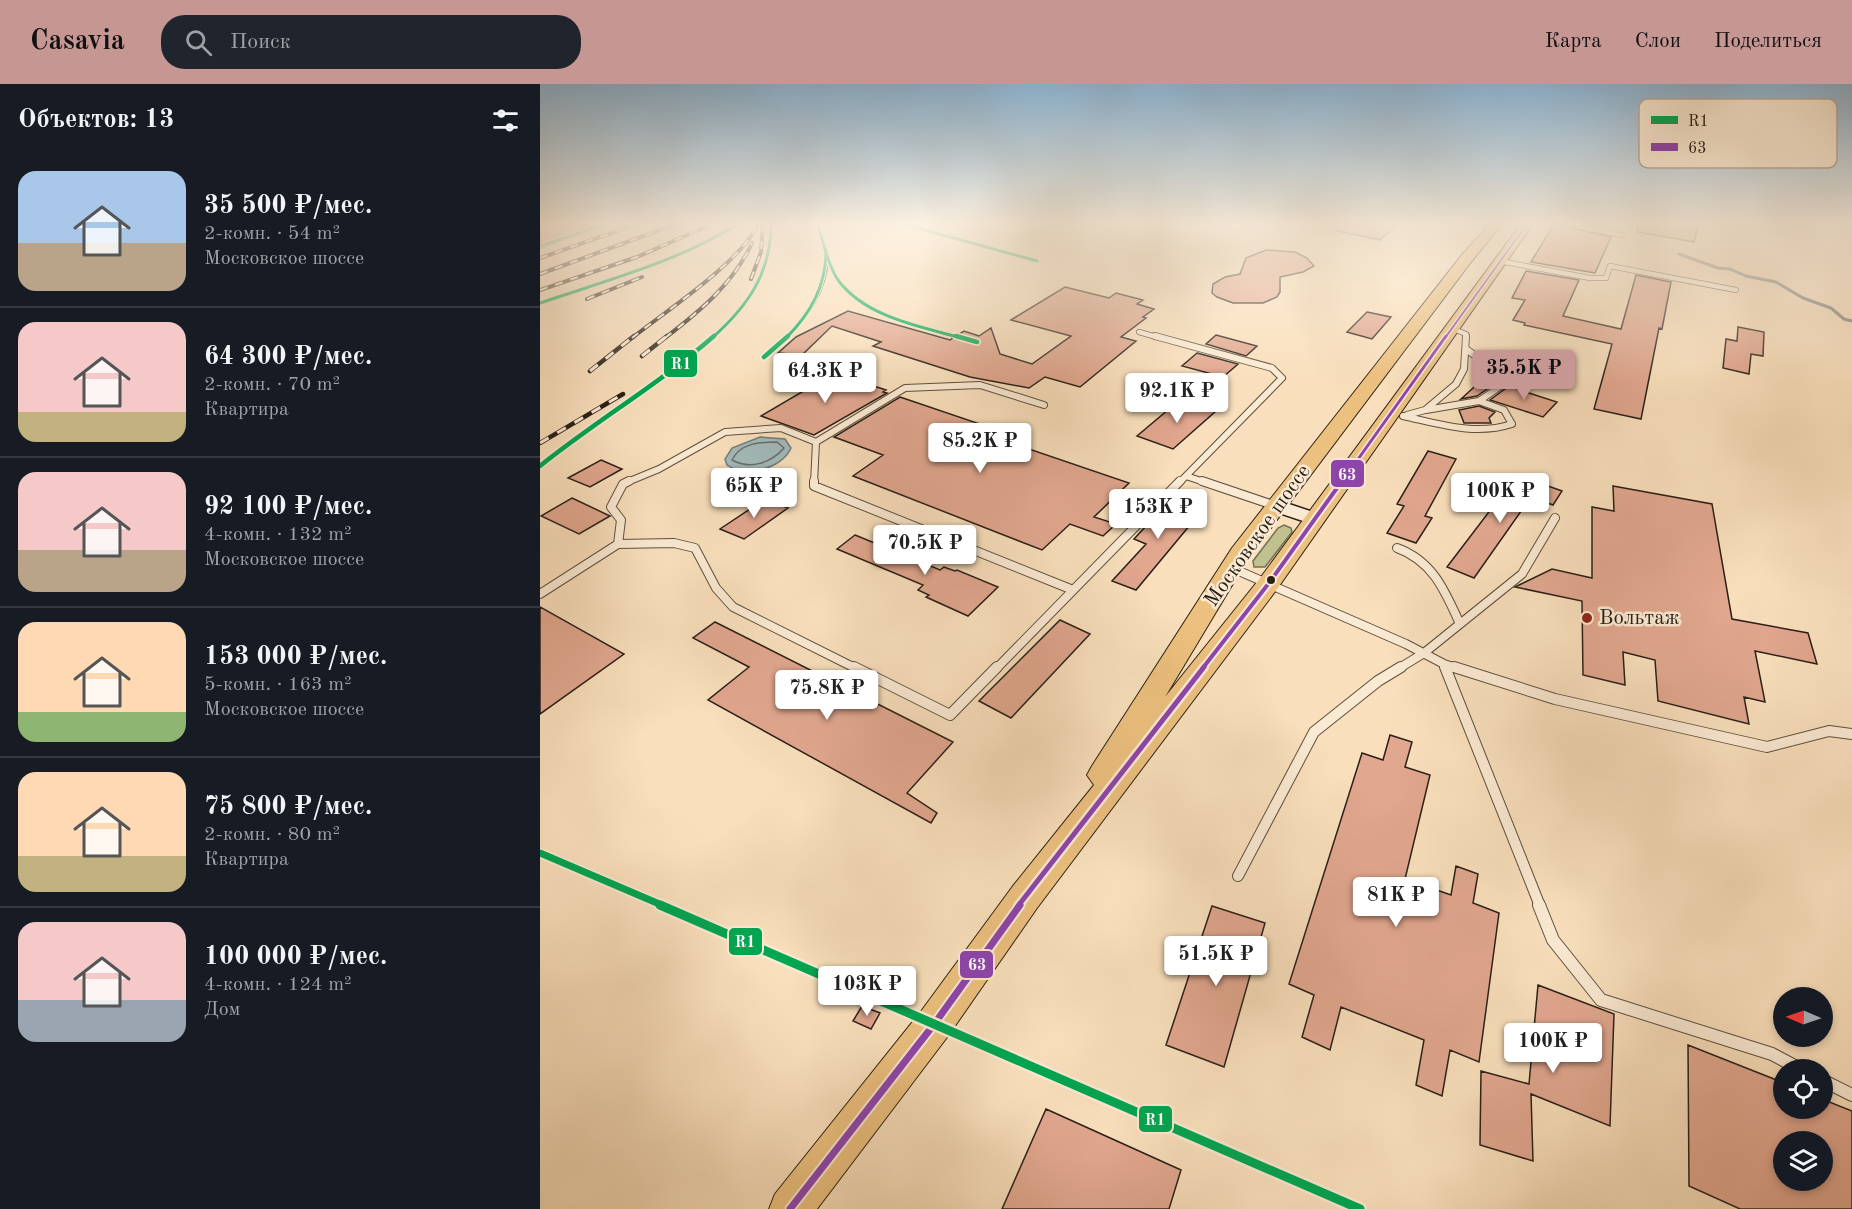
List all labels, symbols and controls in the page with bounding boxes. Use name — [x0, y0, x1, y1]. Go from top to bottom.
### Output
search box — [161, 15, 581, 69]
icon: search — [182, 26, 215, 59]
text: Casavia — [30, 28, 125, 56]
text: Поиск — [230, 31, 291, 53]
text: Карта — [1545, 31, 1602, 52]
text: Слои — [1635, 31, 1681, 52]
text: Поделиться — [1714, 31, 1822, 52]
legend — [1639, 99, 1837, 168]
icon: filters — [489, 104, 522, 137]
text: Объектов: 13 — [18, 107, 174, 133]
text: R1 — [1688, 114, 1709, 130]
text: 63 — [1688, 141, 1707, 157]
text: 35 500 ₽/мес. — [204, 193, 372, 219]
icon: home — [66, 195, 138, 267]
text: 2-комн. · 54 m² — [204, 224, 340, 244]
text: Московское шоссе — [204, 249, 364, 269]
text: 64 300 ₽/мес. — [204, 344, 372, 370]
icon: home — [66, 346, 138, 418]
line badge: R1 — [663, 349, 698, 378]
pin: 35.5K ₽ — [1469, 350, 1579, 401]
pin: 64.3K ₽ — [770, 353, 880, 404]
text: R1 — [671, 357, 691, 373]
text: 35.5K ₽ — [1486, 359, 1562, 379]
text: 64.3K ₽ — [787, 362, 863, 382]
pin: 92.1K ₽ — [1122, 373, 1232, 424]
text: 2-комн. · 70 m² — [204, 375, 340, 395]
text: 92.1K ₽ — [1139, 382, 1215, 402]
text: Квартира — [204, 400, 289, 420]
pin: 85.2K ₽ — [925, 423, 1035, 474]
text: 85.2K ₽ — [942, 432, 1018, 452]
line badge: 63 — [1330, 459, 1365, 488]
street label: Московское шоссе — [1201, 461, 1315, 611]
pin: 65K ₽ — [712, 468, 796, 519]
text: 63 — [1338, 468, 1356, 484]
pin: 100K ₽ — [1451, 473, 1549, 524]
text: 65K ₽ — [725, 477, 783, 497]
text: 100K ₽ — [1465, 482, 1535, 502]
pin: 153K ₽ — [1109, 489, 1207, 540]
text: 92 100 ₽/мес. — [204, 494, 372, 520]
icon: home — [66, 496, 138, 568]
text: 153K ₽ — [1123, 498, 1193, 518]
text: 4-комн. · 132 m² — [204, 525, 352, 545]
pin: 70.5K ₽ — [870, 525, 980, 576]
text: 70.5K ₽ — [887, 534, 963, 554]
text: Московское шоссе — [204, 550, 364, 570]
unlabelled marker — [1265, 574, 1277, 586]
place label: Вольтаж — [1599, 608, 1680, 629]
marker: Вольтаж — [1580, 611, 1594, 625]
text: 153 000 ₽/мес. — [204, 644, 387, 670]
icon: home — [66, 646, 138, 718]
pin: 75.8K ₽ — [772, 670, 882, 721]
text: 5-комн. · 163 m² — [204, 675, 352, 695]
text: 75.8K ₽ — [789, 679, 865, 699]
text: Московское шоссе — [204, 700, 364, 720]
text: 75 800 ₽/мес. — [204, 794, 372, 820]
icon: home — [66, 796, 138, 868]
text: 2-комн. · 80 m² — [204, 825, 340, 845]
text: Квартира — [204, 850, 289, 870]
pin: 81K ₽ — [1354, 877, 1438, 928]
text: 81K ₽ — [1367, 886, 1425, 906]
line badge: R1 — [728, 927, 763, 956]
text: R1 — [735, 935, 755, 951]
pin: 51.5K ₽ — [1161, 936, 1271, 987]
text: 100 000 ₽/мес. — [204, 944, 387, 970]
text: 51.5K ₽ — [1178, 945, 1254, 965]
icon: home — [66, 946, 138, 1018]
line badge: 63 — [959, 950, 994, 979]
text: 63 — [968, 958, 986, 974]
pin: 103K ₽ — [818, 966, 916, 1017]
text: 4-комн. · 124 m² — [204, 975, 352, 995]
text: 103K ₽ — [832, 975, 902, 995]
north arrow — [1773, 987, 1833, 1047]
map controls — [1773, 987, 1833, 1191]
text: Дом — [204, 1000, 240, 1020]
pin: 100K ₽ — [1504, 1023, 1602, 1074]
text: 100K ₽ — [1518, 1032, 1588, 1052]
button: locate — [1773, 1059, 1833, 1119]
line badge: R1 — [1138, 1105, 1173, 1133]
text: R1 — [1145, 1113, 1165, 1129]
button: layers — [1773, 1131, 1833, 1191]

